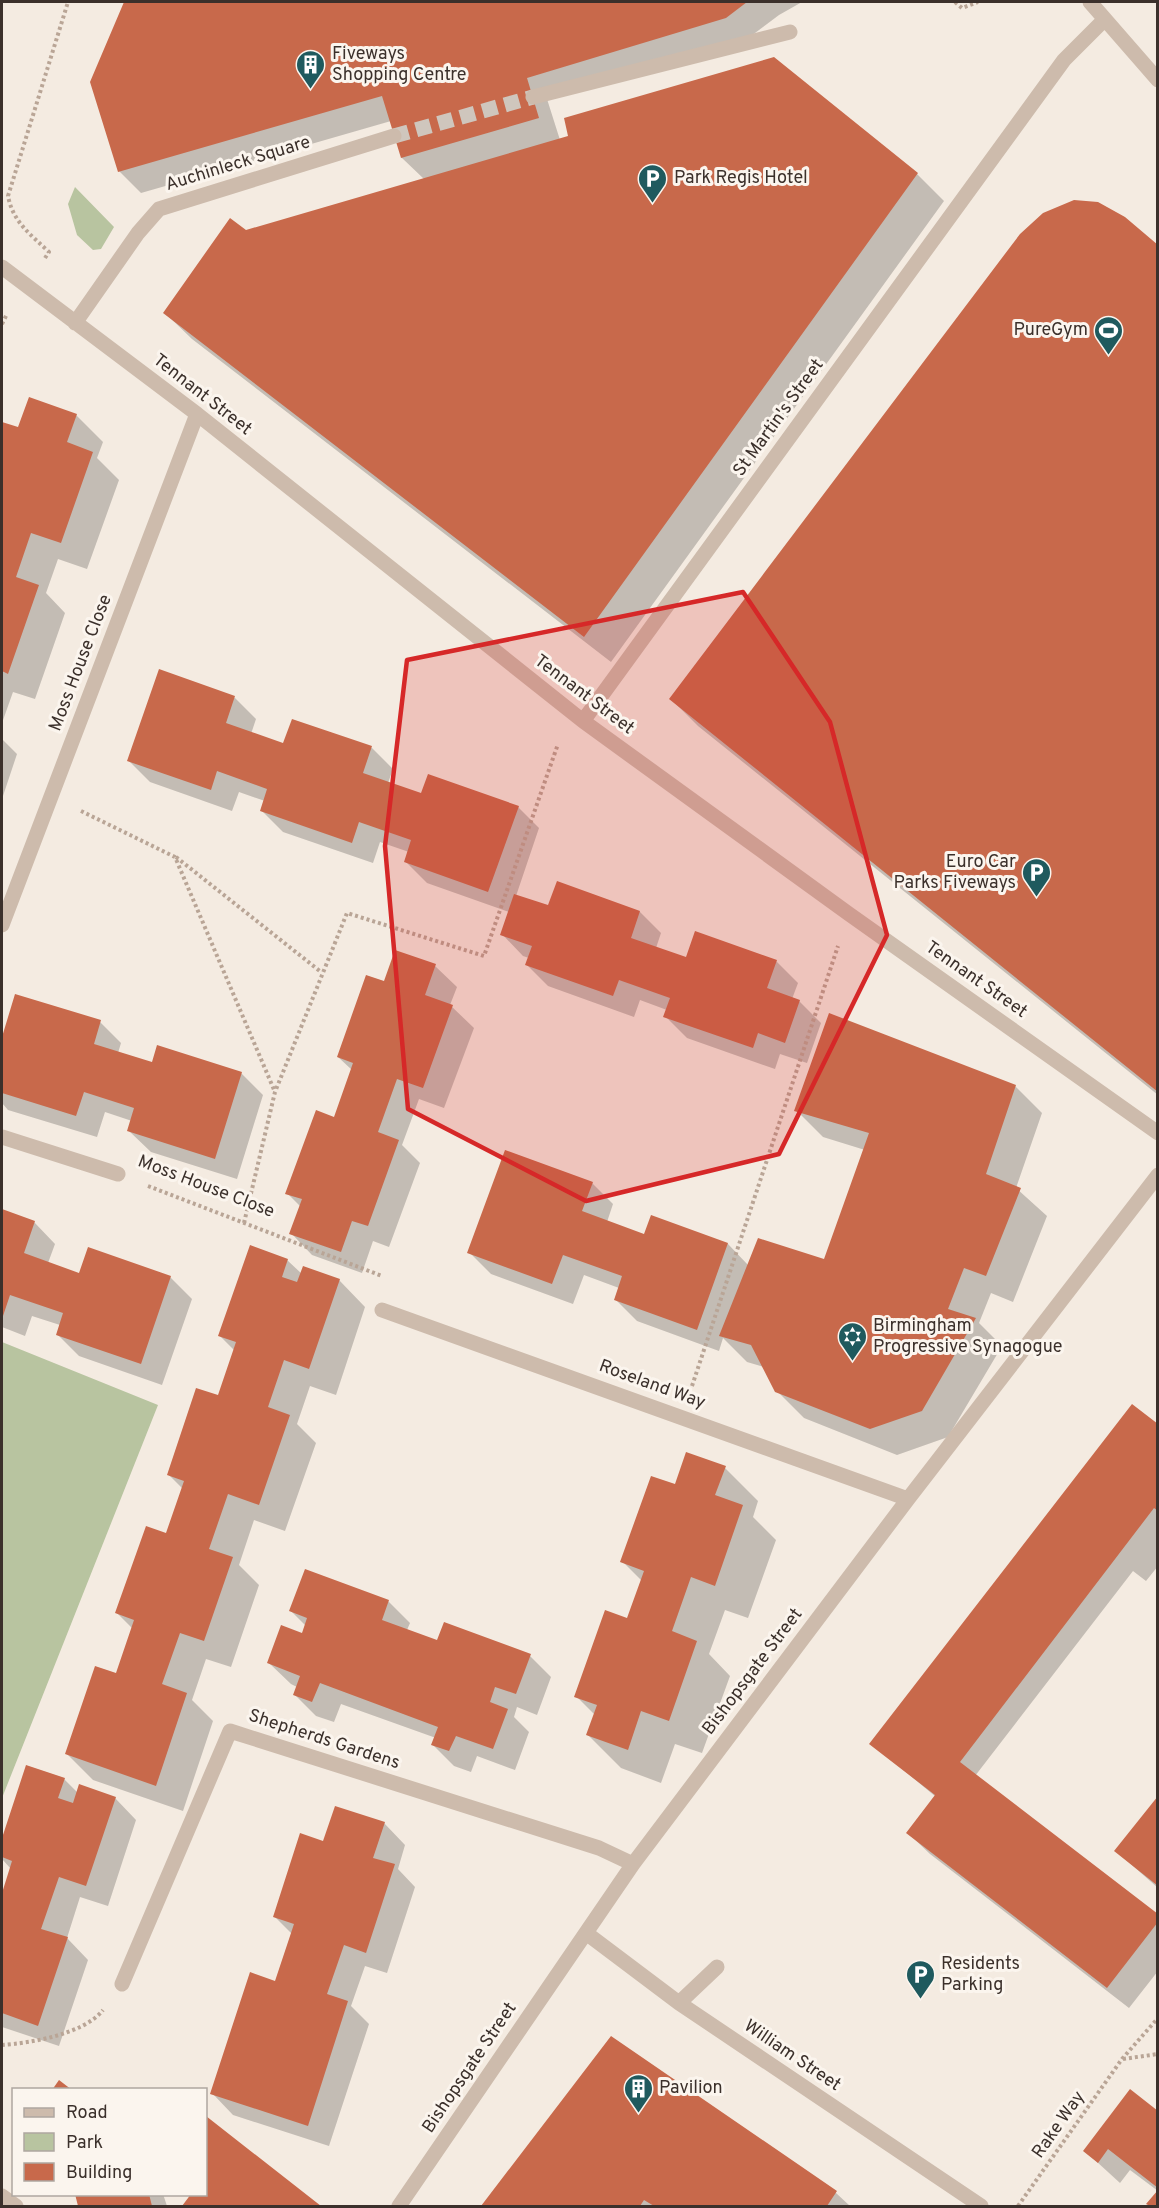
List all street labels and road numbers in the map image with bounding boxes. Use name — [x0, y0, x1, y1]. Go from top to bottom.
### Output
street label: Auchinleck Square — [163, 131, 313, 197]
street label: Tennant Street — [148, 349, 256, 441]
street label: St Martin's Street — [729, 355, 829, 481]
street label: Moss House Close — [44, 591, 118, 735]
street label: Tennant Street — [529, 650, 639, 740]
street label: Tennant Street — [920, 936, 1032, 1024]
street label: Moss House Close — [134, 1150, 278, 1224]
street label: Roseland Way — [596, 1355, 708, 1415]
street label: Bishopsgate Street — [698, 1604, 808, 1740]
street label: Shepherds Gardens — [245, 1705, 403, 1775]
street label: Bishopsgate Street — [418, 1998, 522, 2138]
street label: William Street — [739, 2015, 845, 2097]
street label: Rake Way — [1027, 2087, 1091, 2163]

